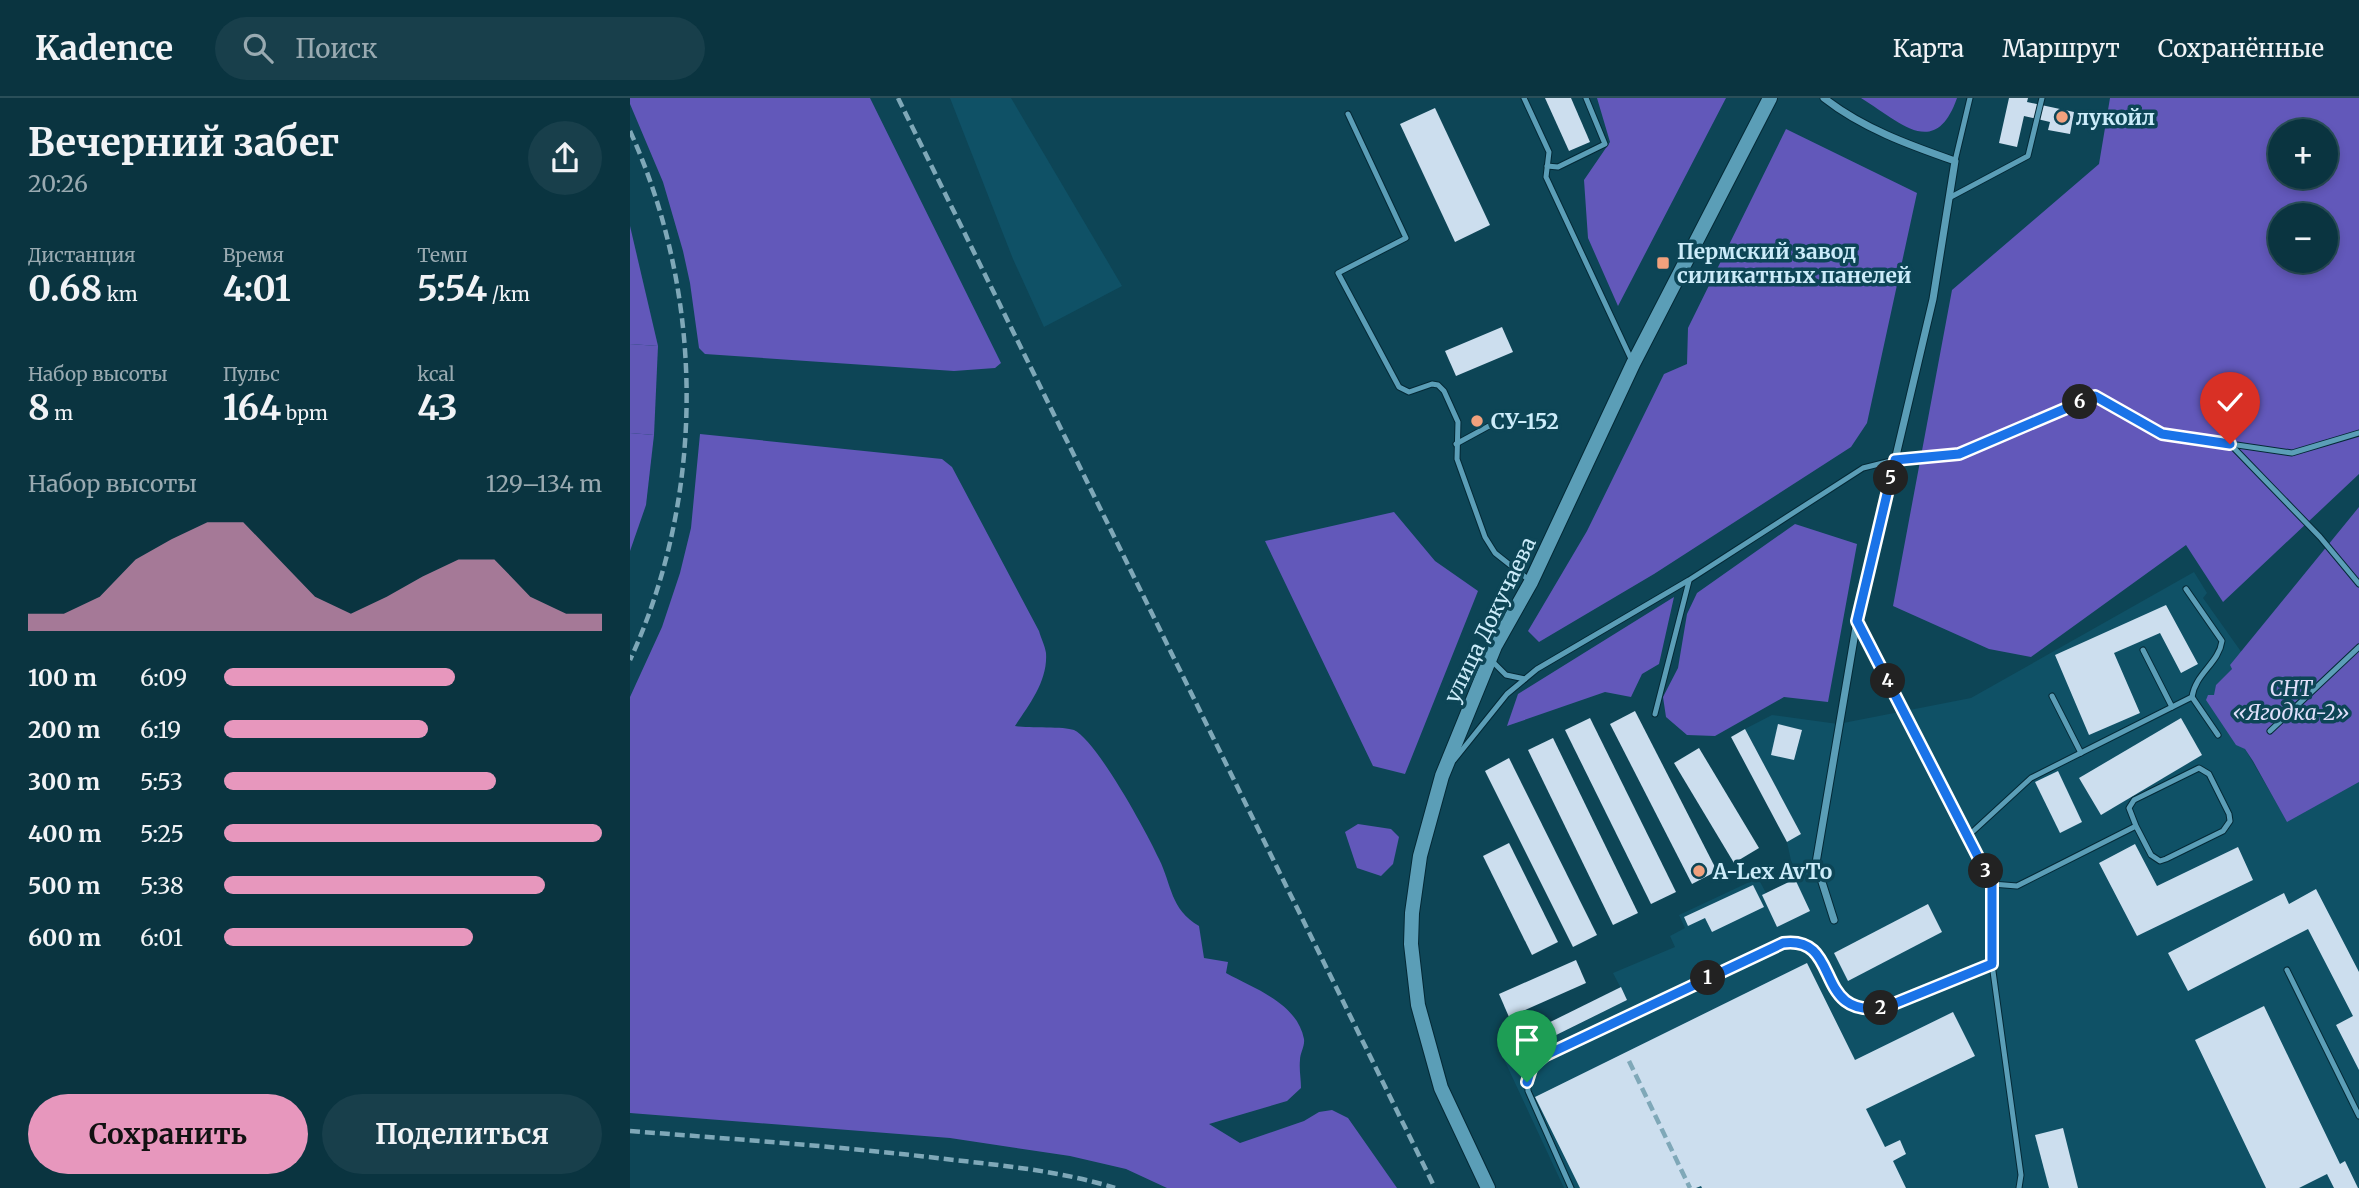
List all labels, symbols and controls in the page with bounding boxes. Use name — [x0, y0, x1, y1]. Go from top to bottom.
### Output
search box — [215, 17, 705, 80]
text: Kadence — [35, 28, 173, 69]
icon: search — [239, 29, 277, 67]
text: Поиск — [295, 32, 377, 65]
text: Карта — [1893, 33, 1964, 64]
text: Маршрут — [2002, 33, 2120, 64]
text: Сохранённые — [2158, 33, 2324, 64]
place label: лукойл — [2076, 104, 2155, 131]
marker: лукойл — [2054, 109, 2070, 125]
text: Вечерний забег — [28, 119, 339, 166]
map controls — [2268, 119, 2338, 273]
button: + — [2268, 119, 2338, 189]
button: share — [528, 121, 602, 195]
text: 20:26 — [28, 169, 88, 198]
button: − — [2268, 203, 2338, 273]
place label: Пермский завод силикатных панелей — [1677, 238, 1912, 289]
text: Дистанция — [28, 243, 136, 267]
text: Время — [223, 243, 284, 267]
text: Темп — [417, 243, 468, 267]
marker: Пермский завод силикатных панелей — [1655, 255, 1671, 271]
text: 0.68 — [28, 267, 102, 311]
text: 4:01 — [223, 267, 291, 311]
text: 5:54 — [417, 267, 487, 311]
text: km — [102, 282, 138, 306]
text: /km — [487, 282, 530, 306]
text: Набор высоты — [28, 362, 168, 386]
text: Пульс — [223, 362, 280, 386]
text: kcal — [417, 362, 455, 386]
pin — [2200, 372, 2260, 444]
icon: check — [2211, 383, 2249, 421]
pin: 6 — [2062, 384, 2098, 420]
text: 8 — [28, 386, 50, 430]
text: 164 — [223, 386, 281, 430]
text: 43 — [417, 386, 457, 430]
text: 6 — [2074, 389, 2085, 413]
text: m — [50, 401, 73, 425]
text: bpm — [281, 401, 328, 425]
place label: СУ-152 — [1491, 408, 1559, 435]
marker: СУ-152 — [1469, 413, 1485, 429]
pin: 5 — [1874, 460, 1908, 496]
text: 5 — [1885, 465, 1896, 489]
text: Набор высоты — [28, 469, 197, 498]
text: 129–134 m — [486, 469, 602, 498]
street label: улица Докучаева — [1438, 533, 1542, 707]
text: 100 m — [28, 663, 97, 692]
text: 6:09 — [140, 663, 187, 692]
pin: 4 — [1870, 664, 1906, 698]
text: 4 — [1881, 668, 1894, 692]
park label: СНТ «Ягодка-2» — [2233, 675, 2349, 726]
text: 200 m — [28, 715, 100, 744]
text: 6:19 — [140, 715, 181, 744]
text: 300 m — [28, 767, 100, 796]
text: 5:53 — [140, 767, 183, 796]
text: 400 m — [28, 819, 102, 848]
text: 5:25 — [140, 819, 184, 848]
pin: 3 — [1968, 854, 2004, 888]
place label: A-Lex AvTo — [1712, 858, 1832, 885]
text: 3 — [1980, 858, 1991, 882]
marker: A-Lex AvTo — [1691, 863, 1707, 879]
text: 500 m — [28, 871, 100, 900]
text: 5:38 — [140, 871, 184, 900]
text: 600 m — [28, 923, 101, 952]
text: 6:01 — [140, 923, 183, 952]
pin: 1 — [1690, 960, 1726, 996]
text: 1 — [1703, 965, 1712, 989]
pin: 2 — [1864, 990, 1898, 1026]
text: 2 — [1875, 995, 1886, 1019]
pin — [1497, 1010, 1557, 1082]
icon: arrive — [1508, 1021, 1546, 1059]
button: Сохранить — [28, 1094, 308, 1174]
button: Поделиться — [322, 1094, 602, 1174]

